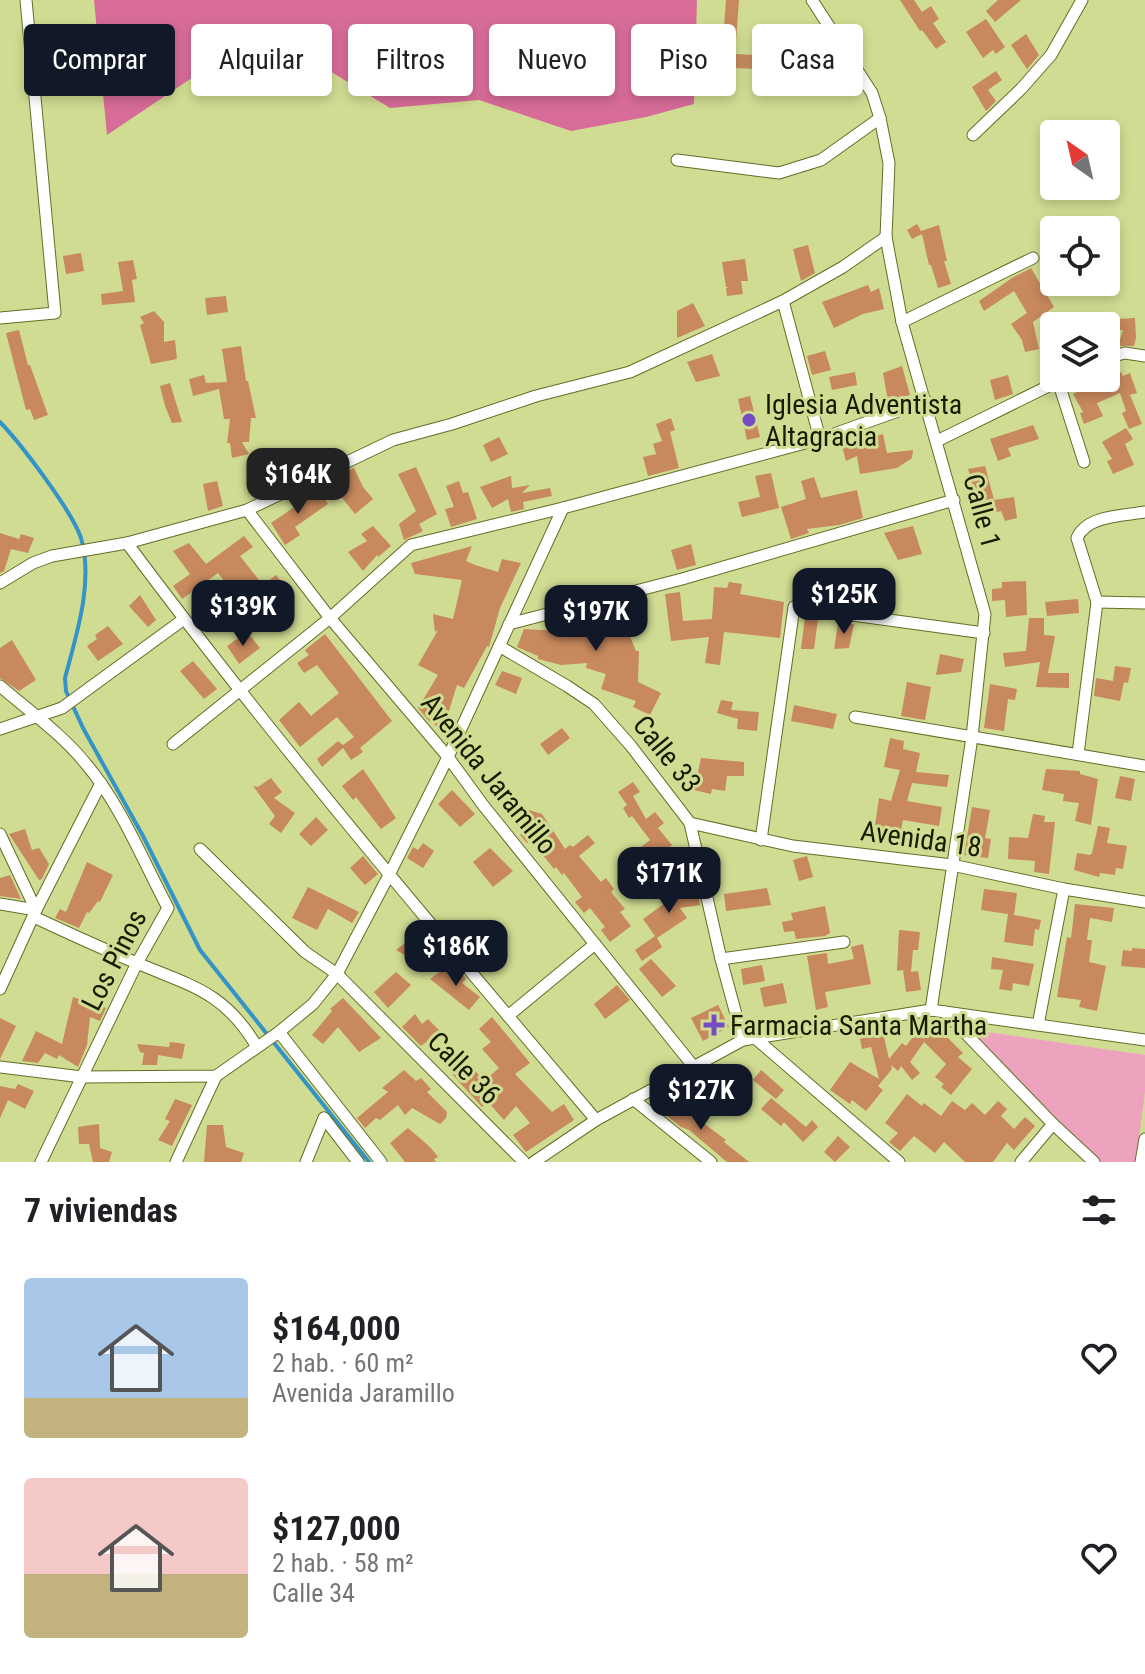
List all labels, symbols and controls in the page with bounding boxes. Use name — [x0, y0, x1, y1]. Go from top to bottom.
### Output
chip: Comprar — [24, 24, 175, 96]
chip: Alquilar — [191, 24, 332, 96]
chip: Filtros — [348, 24, 473, 96]
chip: Nuevo — [489, 24, 615, 96]
chip: Piso — [631, 24, 736, 96]
chip: Casa — [752, 24, 863, 96]
north arrow — [1040, 120, 1120, 200]
map controls — [1040, 120, 1120, 392]
button: locate — [1040, 216, 1120, 296]
button: layers — [1040, 312, 1120, 392]
place label: Iglesia Adventista Altagracia — [765, 388, 962, 453]
marker: Iglesia Adventista Altagracia — [740, 411, 758, 429]
pin: $164K — [242, 448, 354, 516]
text: $164K — [265, 459, 331, 489]
street label: Calle 1 — [956, 470, 1008, 552]
pin: $125K — [788, 568, 900, 636]
text: $125K — [811, 579, 877, 609]
pin: $139K — [187, 580, 299, 648]
pin: $197K — [540, 585, 652, 653]
text: $139K — [210, 591, 276, 621]
text: $197K — [563, 596, 629, 626]
street label: Avenida Jaramillo — [414, 687, 564, 861]
street label: Calle 33 — [626, 709, 708, 799]
street label: Avenida 18 — [858, 814, 984, 864]
pin: $171K — [613, 847, 725, 915]
text: $171K — [636, 858, 702, 888]
street label: Los Pinos — [75, 904, 153, 1016]
pin: $186K — [400, 920, 512, 988]
text: $186K — [423, 931, 489, 961]
place label: Farmacia Santa Martha — [730, 1009, 987, 1042]
marker: Farmacia Santa Martha — [705, 1016, 723, 1034]
street label: Calle 36 — [421, 1025, 507, 1111]
pin: $127K — [645, 1064, 757, 1132]
text: $127K — [668, 1075, 734, 1105]
icon: filters — [1077, 1188, 1121, 1232]
text: 7 viviendas — [24, 1190, 178, 1230]
text: $164,000 — [272, 1308, 401, 1348]
icon: home — [88, 1310, 184, 1406]
icon: heart — [1077, 1336, 1121, 1380]
text: 2 hab. · 60 m² — [272, 1348, 414, 1378]
text: Avenida Jaramillo — [272, 1378, 455, 1408]
text: $127,000 — [272, 1508, 401, 1548]
icon: home — [88, 1510, 184, 1606]
icon: heart — [1077, 1536, 1121, 1580]
text: 2 hab. · 58 m² — [272, 1548, 414, 1578]
text: Calle 34 — [272, 1578, 355, 1608]

